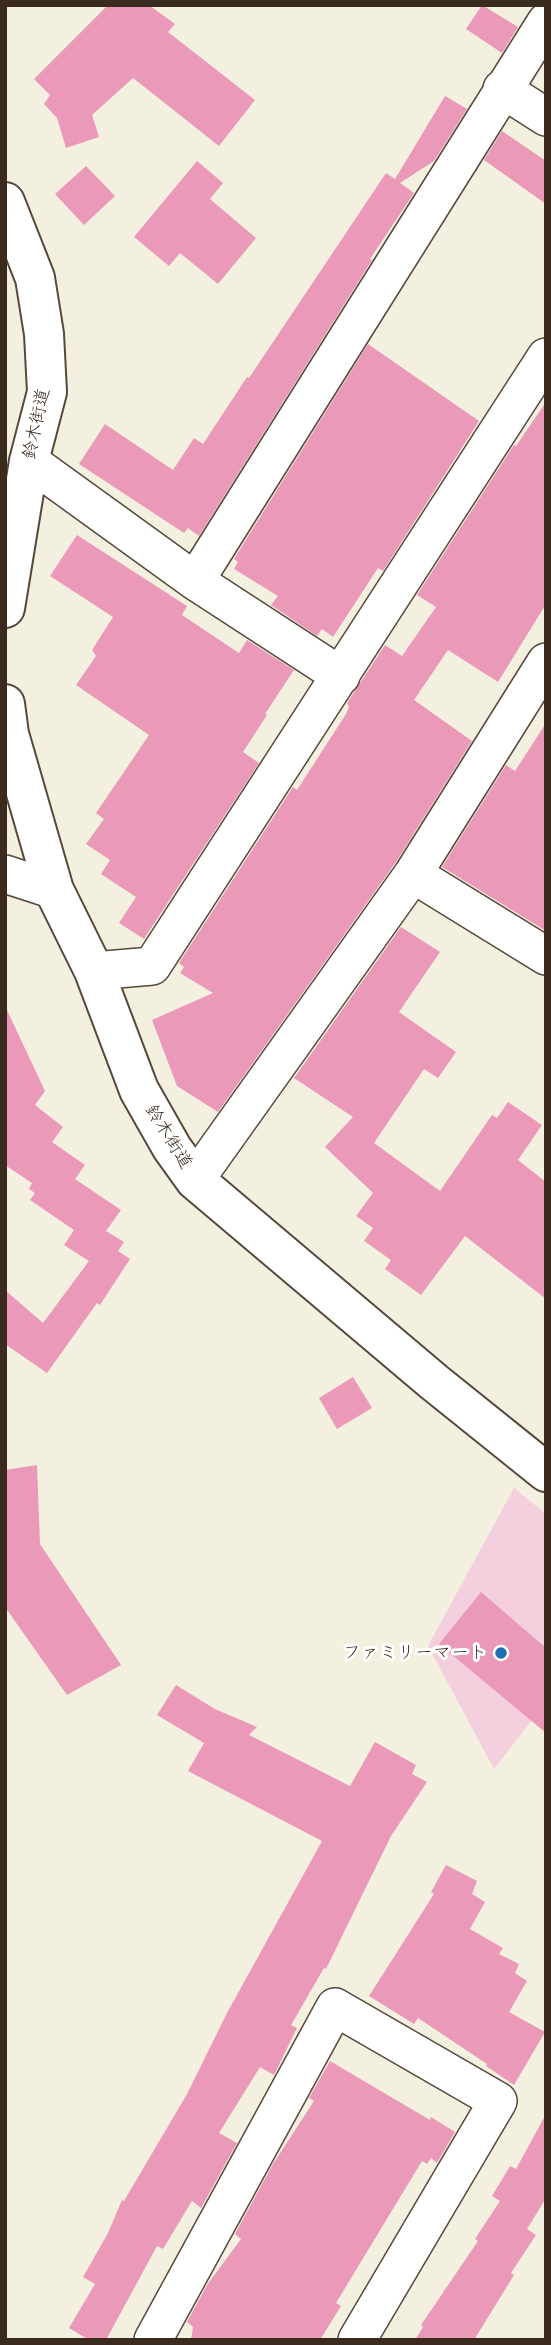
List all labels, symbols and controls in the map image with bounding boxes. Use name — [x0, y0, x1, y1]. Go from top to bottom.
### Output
street label: 鈴木街道 — [19, 387, 55, 461]
street label: 鈴木街道 — [140, 1101, 196, 1173]
place label: ファミリーマート — [343, 1642, 487, 1664]
marker: ファミリーマート — [493, 1645, 509, 1661]

